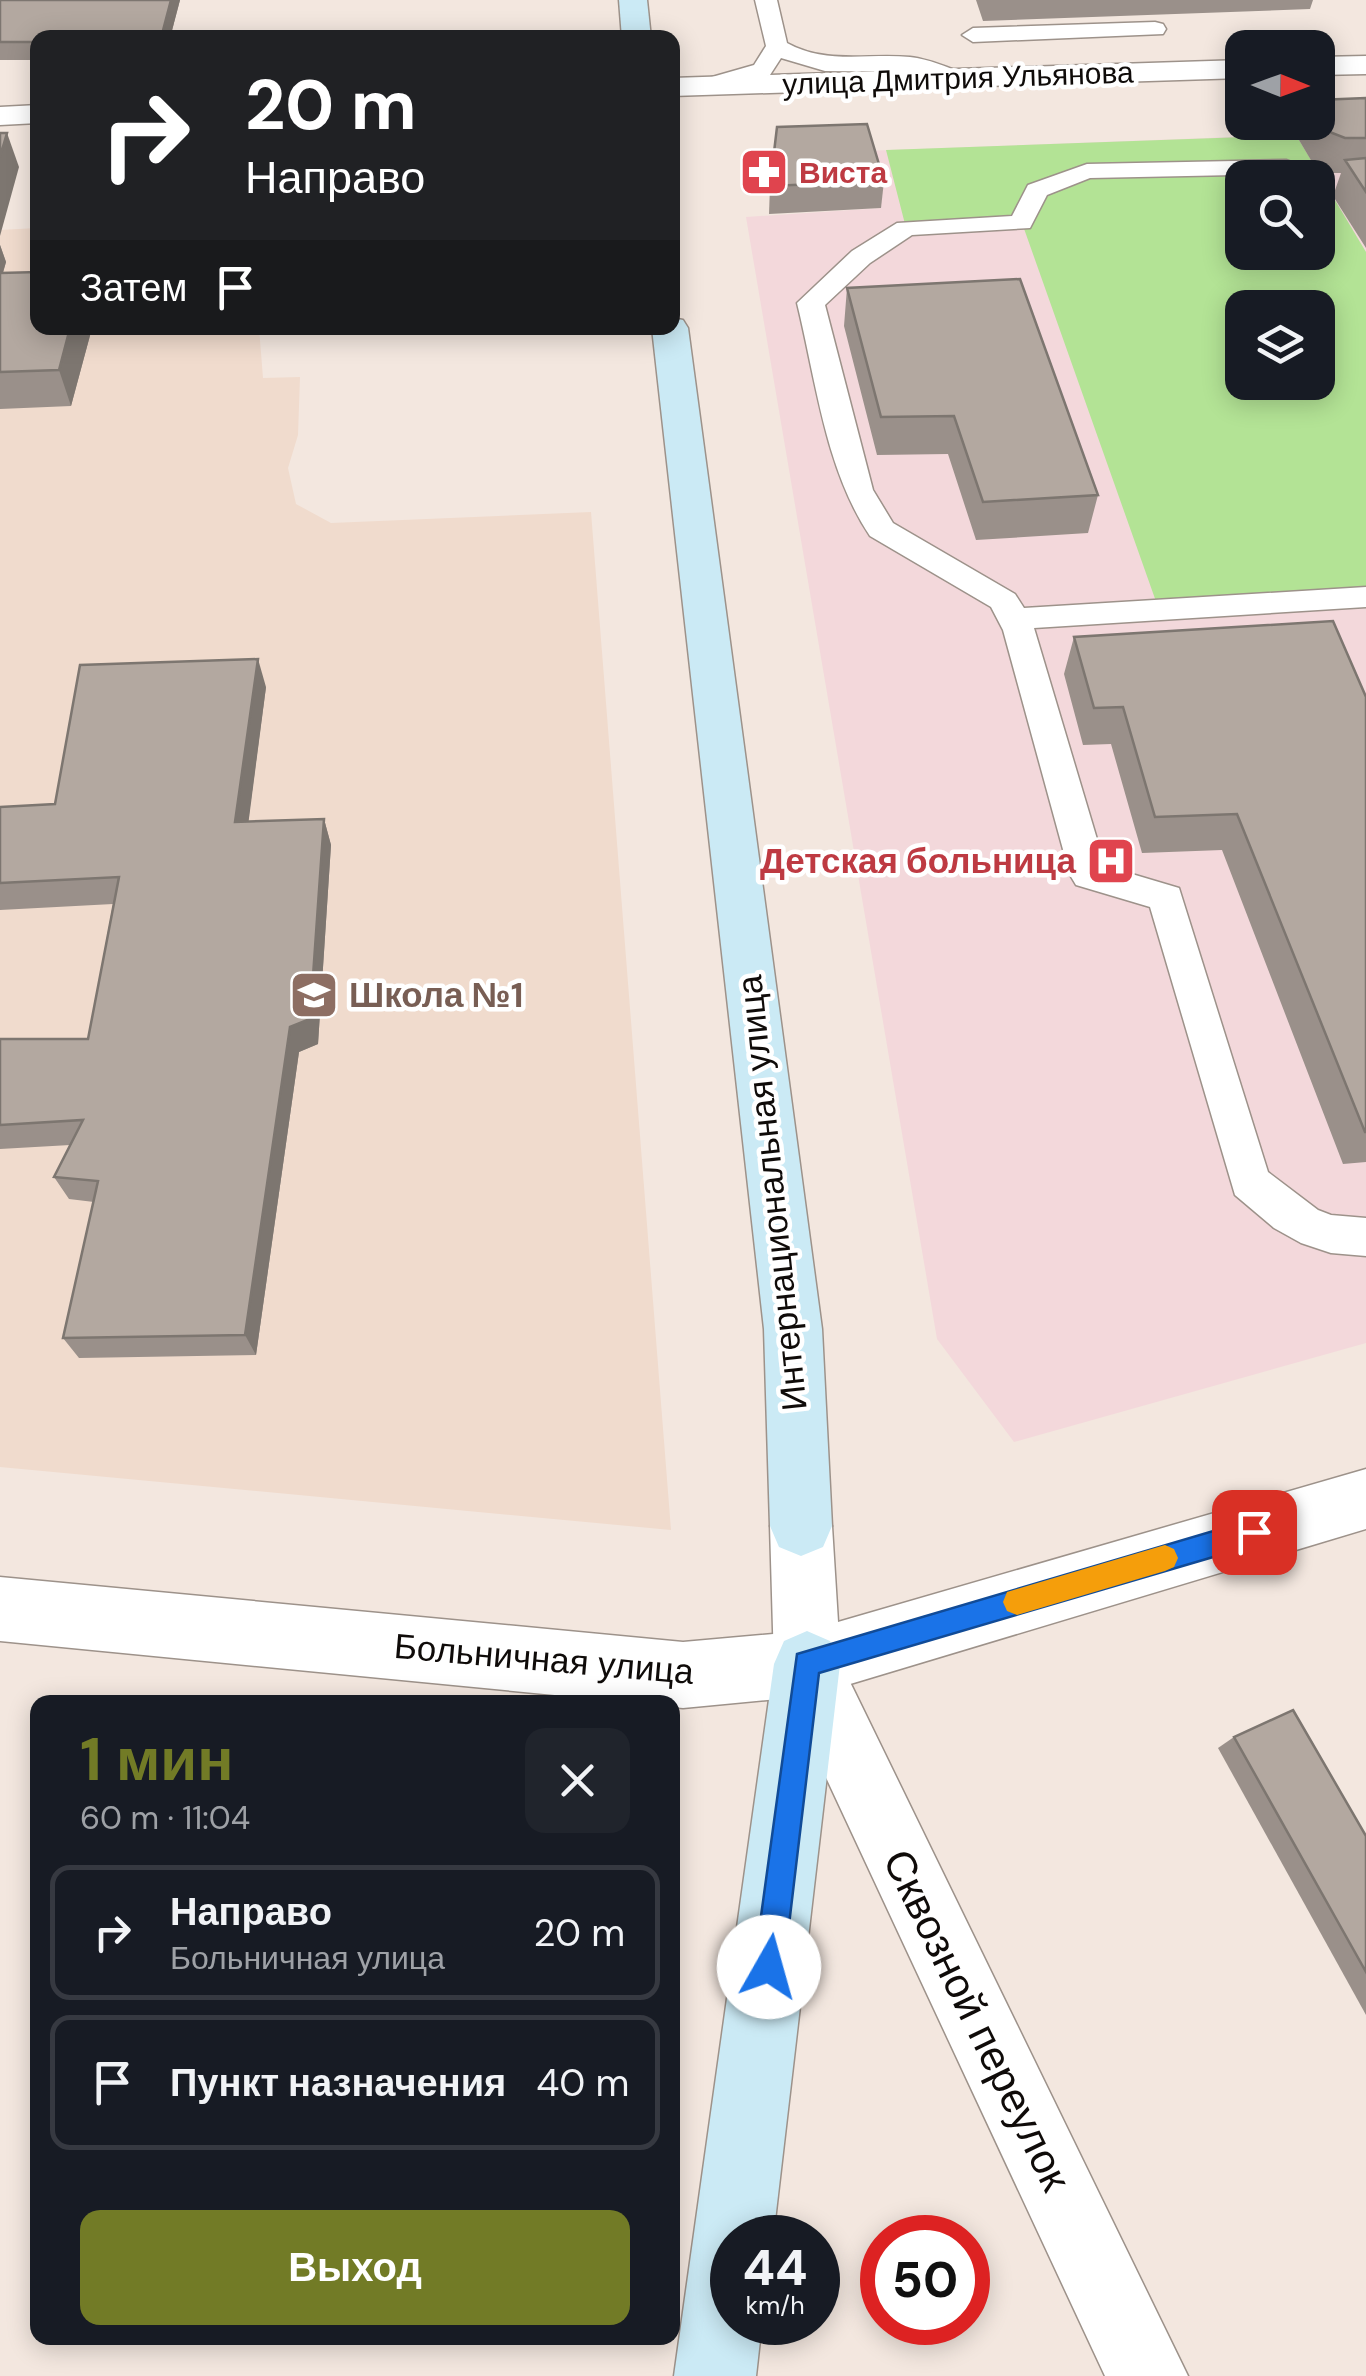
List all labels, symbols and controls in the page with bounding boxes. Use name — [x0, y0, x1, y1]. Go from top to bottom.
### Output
north arrow — [1225, 30, 1335, 140]
map controls — [1225, 30, 1335, 400]
street label: улица Дмитрия Ульянова — [782, 52, 1135, 104]
text: 20 m — [245, 60, 417, 151]
icon: right — [80, 70, 210, 200]
pharmacy icon: Виста — [738, 146, 790, 198]
text: Направо — [245, 148, 425, 207]
place label: Виста — [799, 153, 887, 192]
button: search — [1225, 160, 1335, 270]
icon: arrive — [208, 260, 263, 315]
text: Затем — [80, 263, 188, 313]
button: layers — [1225, 290, 1335, 400]
hospital icon: Детская больница — [1085, 835, 1137, 887]
place label: Детская больница — [760, 838, 1077, 884]
school or university icon: Школа №1 — [288, 969, 340, 1021]
place label: Школа №1 — [349, 972, 523, 1018]
street label: Интернациональная улица — [726, 972, 818, 1413]
pin — [1212, 1490, 1297, 1575]
icon: arrive — [1227, 1505, 1282, 1560]
street label: Больничная улица — [392, 1623, 696, 1695]
text: 1 мин — [80, 1720, 233, 1799]
button: close — [525, 1728, 630, 1833]
text: 60 m · 11:04 — [80, 1797, 250, 1839]
street label: Сквозной переулок — [871, 1840, 1084, 2200]
text: Направо — [170, 1887, 332, 1937]
icon: right — [85, 1905, 140, 1960]
text: 20 m — [534, 1908, 625, 1958]
position arrow — [717, 1915, 821, 2019]
text: Больничная улица — [170, 1937, 445, 1979]
icon: arrive — [85, 2055, 140, 2110]
text: Пункт назначения — [170, 2058, 506, 2108]
text: 40 m — [536, 2058, 629, 2108]
button: Выход — [80, 2210, 630, 2325]
speed limit sign: 50 — [860, 2215, 990, 2345]
text: 44 — [743, 2235, 808, 2301]
text: km/h — [745, 2289, 805, 2322]

